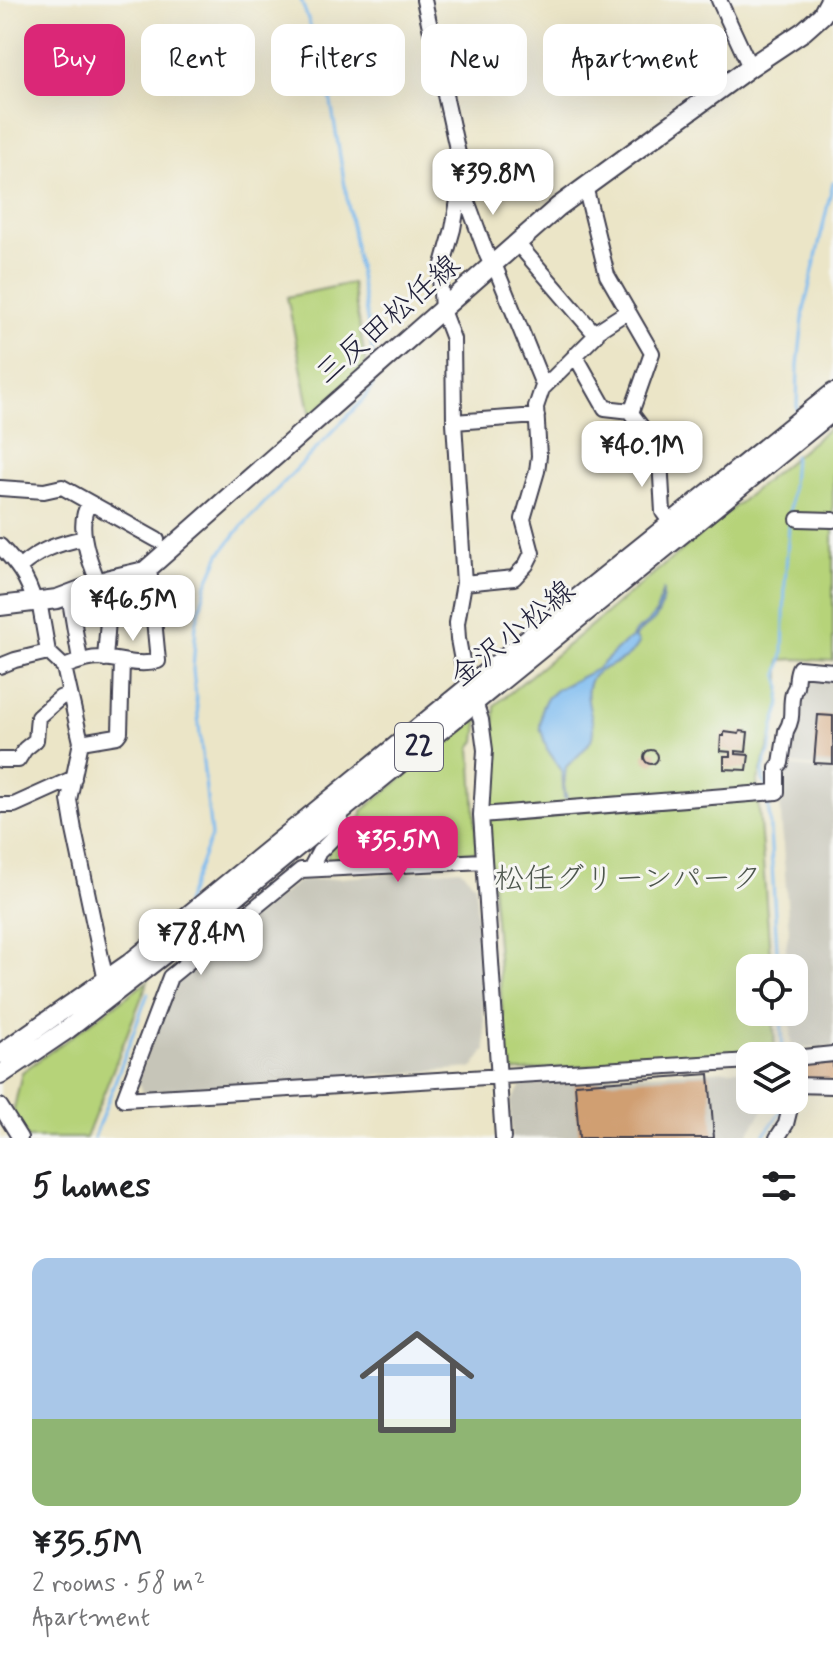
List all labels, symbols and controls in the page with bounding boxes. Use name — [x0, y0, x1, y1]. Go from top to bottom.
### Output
chip: Buy — [24, 24, 125, 96]
chip: Rent — [141, 24, 255, 96]
chip: Filters — [271, 24, 405, 96]
chip: New — [421, 24, 527, 96]
chip: Apartment — [543, 24, 727, 96]
pin: ¥39.8M — [428, 149, 558, 217]
text: ¥39.8M — [450, 158, 536, 192]
street label: 三反田松任線 — [307, 246, 469, 394]
pin: ¥40.1M — [577, 421, 707, 489]
text: ¥40.1M — [600, 430, 684, 464]
street label: 金沢小松線 — [442, 572, 584, 696]
pin: ¥46.5M — [68, 575, 198, 643]
text: ¥46.5M — [89, 584, 177, 618]
road number: 22 — [395, 723, 443, 771]
pin: ¥35.5M — [333, 816, 463, 884]
text: ¥35.5M — [356, 825, 440, 859]
park label: 松任グリーンパーク — [495, 860, 762, 899]
pin: ¥78.4M — [136, 909, 266, 977]
text: ¥78.4M — [157, 918, 245, 952]
map controls — [736, 954, 808, 1114]
button: locate — [736, 954, 808, 1026]
button: layers — [736, 1042, 808, 1114]
text: 5 homes — [32, 1164, 150, 1209]
icon: filters — [757, 1164, 801, 1208]
icon: home — [345, 1310, 489, 1454]
text: ¥35.5M — [32, 1522, 142, 1567]
text: 2 rooms · 58 m² — [32, 1567, 205, 1601]
text: Apartment — [32, 1601, 150, 1635]

